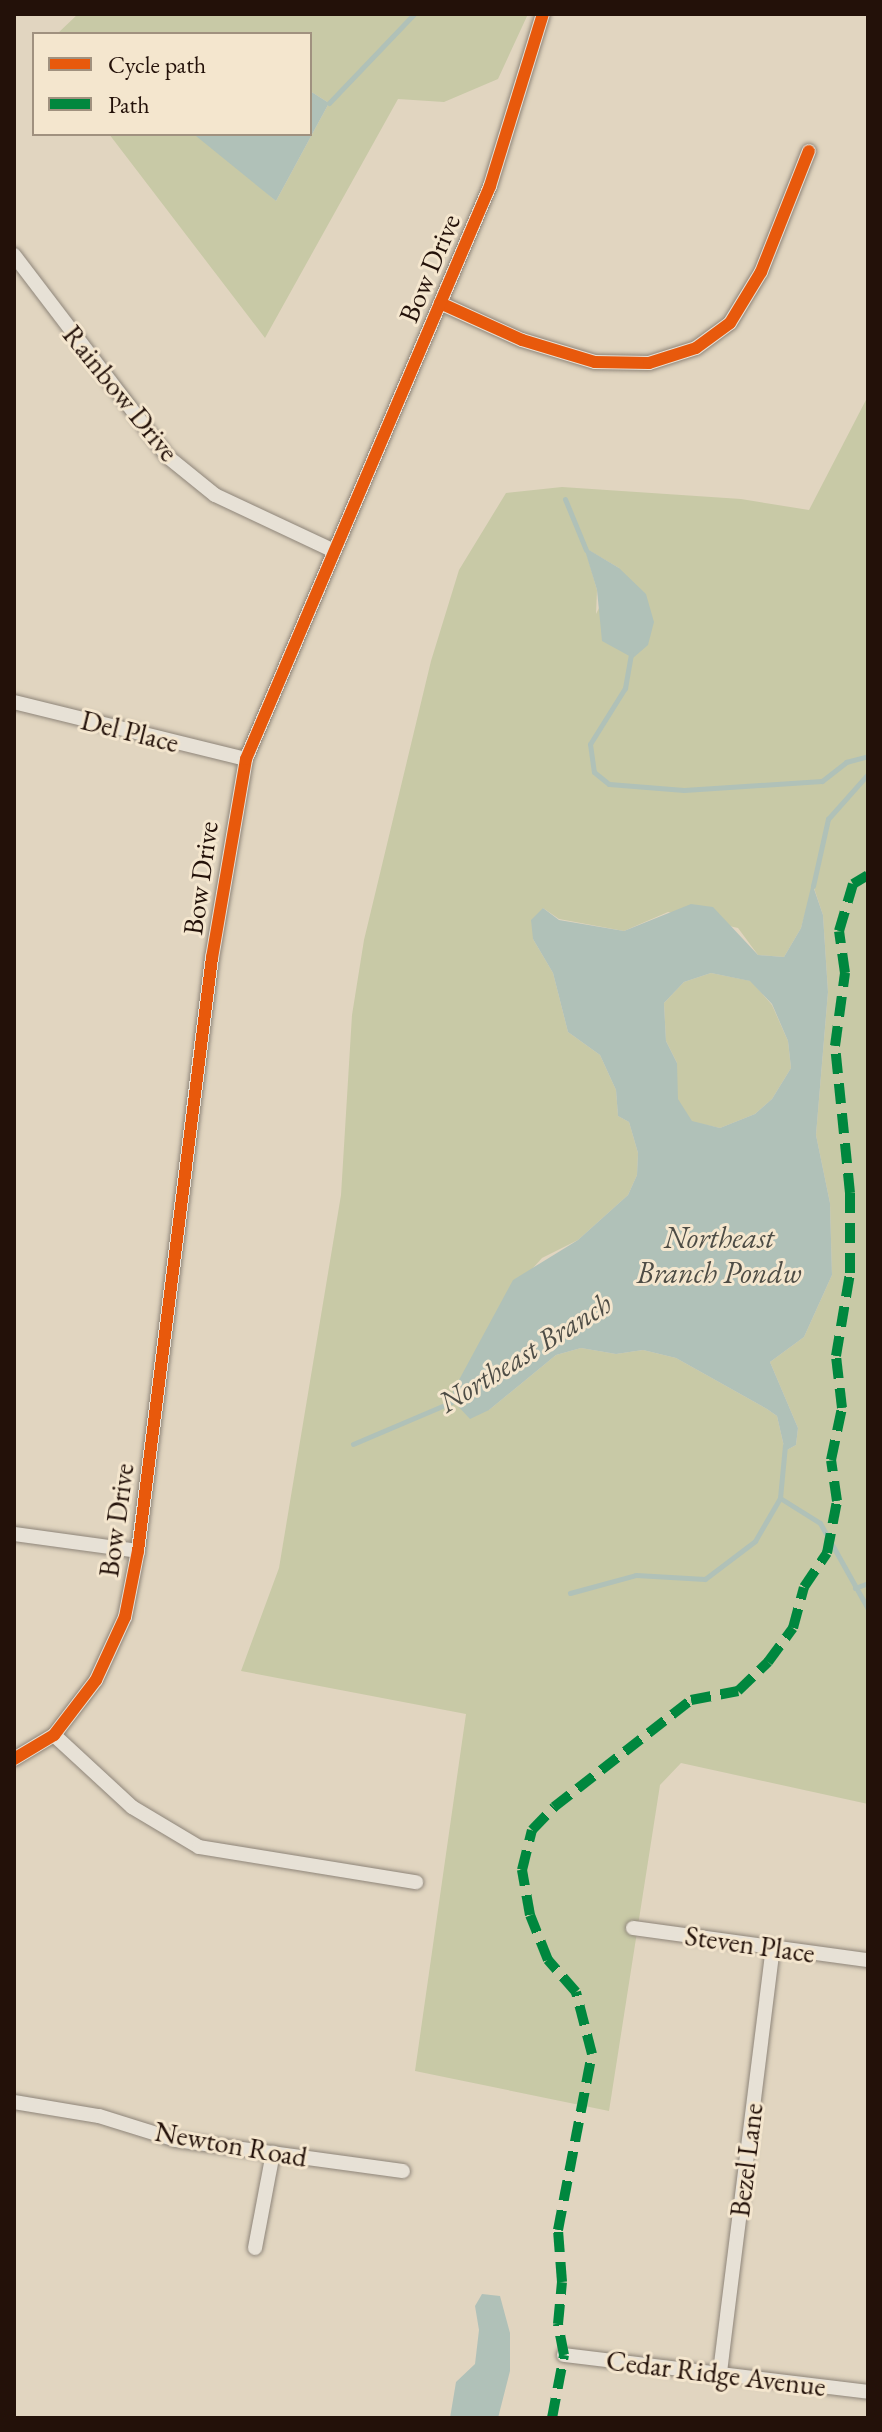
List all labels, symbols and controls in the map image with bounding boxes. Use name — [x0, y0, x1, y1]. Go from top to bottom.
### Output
legend — [32, 32, 312, 136]
text: Cycle path — [108, 49, 206, 80]
text: Path — [108, 89, 150, 120]
street label: Bow Drive — [391, 209, 467, 327]
street label: Rainbow Drive — [56, 318, 186, 468]
street label: Del Place — [78, 703, 182, 759]
street label: Bow Drive — [175, 819, 225, 937]
water label: Northeast Branch Pondw — [636, 1220, 802, 1290]
water label: Northeast Branch — [432, 1285, 618, 1421]
street label: Bow Drive — [91, 1461, 141, 1579]
street label: Steven Place — [683, 1918, 817, 1970]
street label: Bezel Lane — [722, 2101, 770, 2219]
street label: Newton Road — [152, 2114, 310, 2174]
street label: Cedar Ridge Avenue — [604, 2343, 828, 2403]

